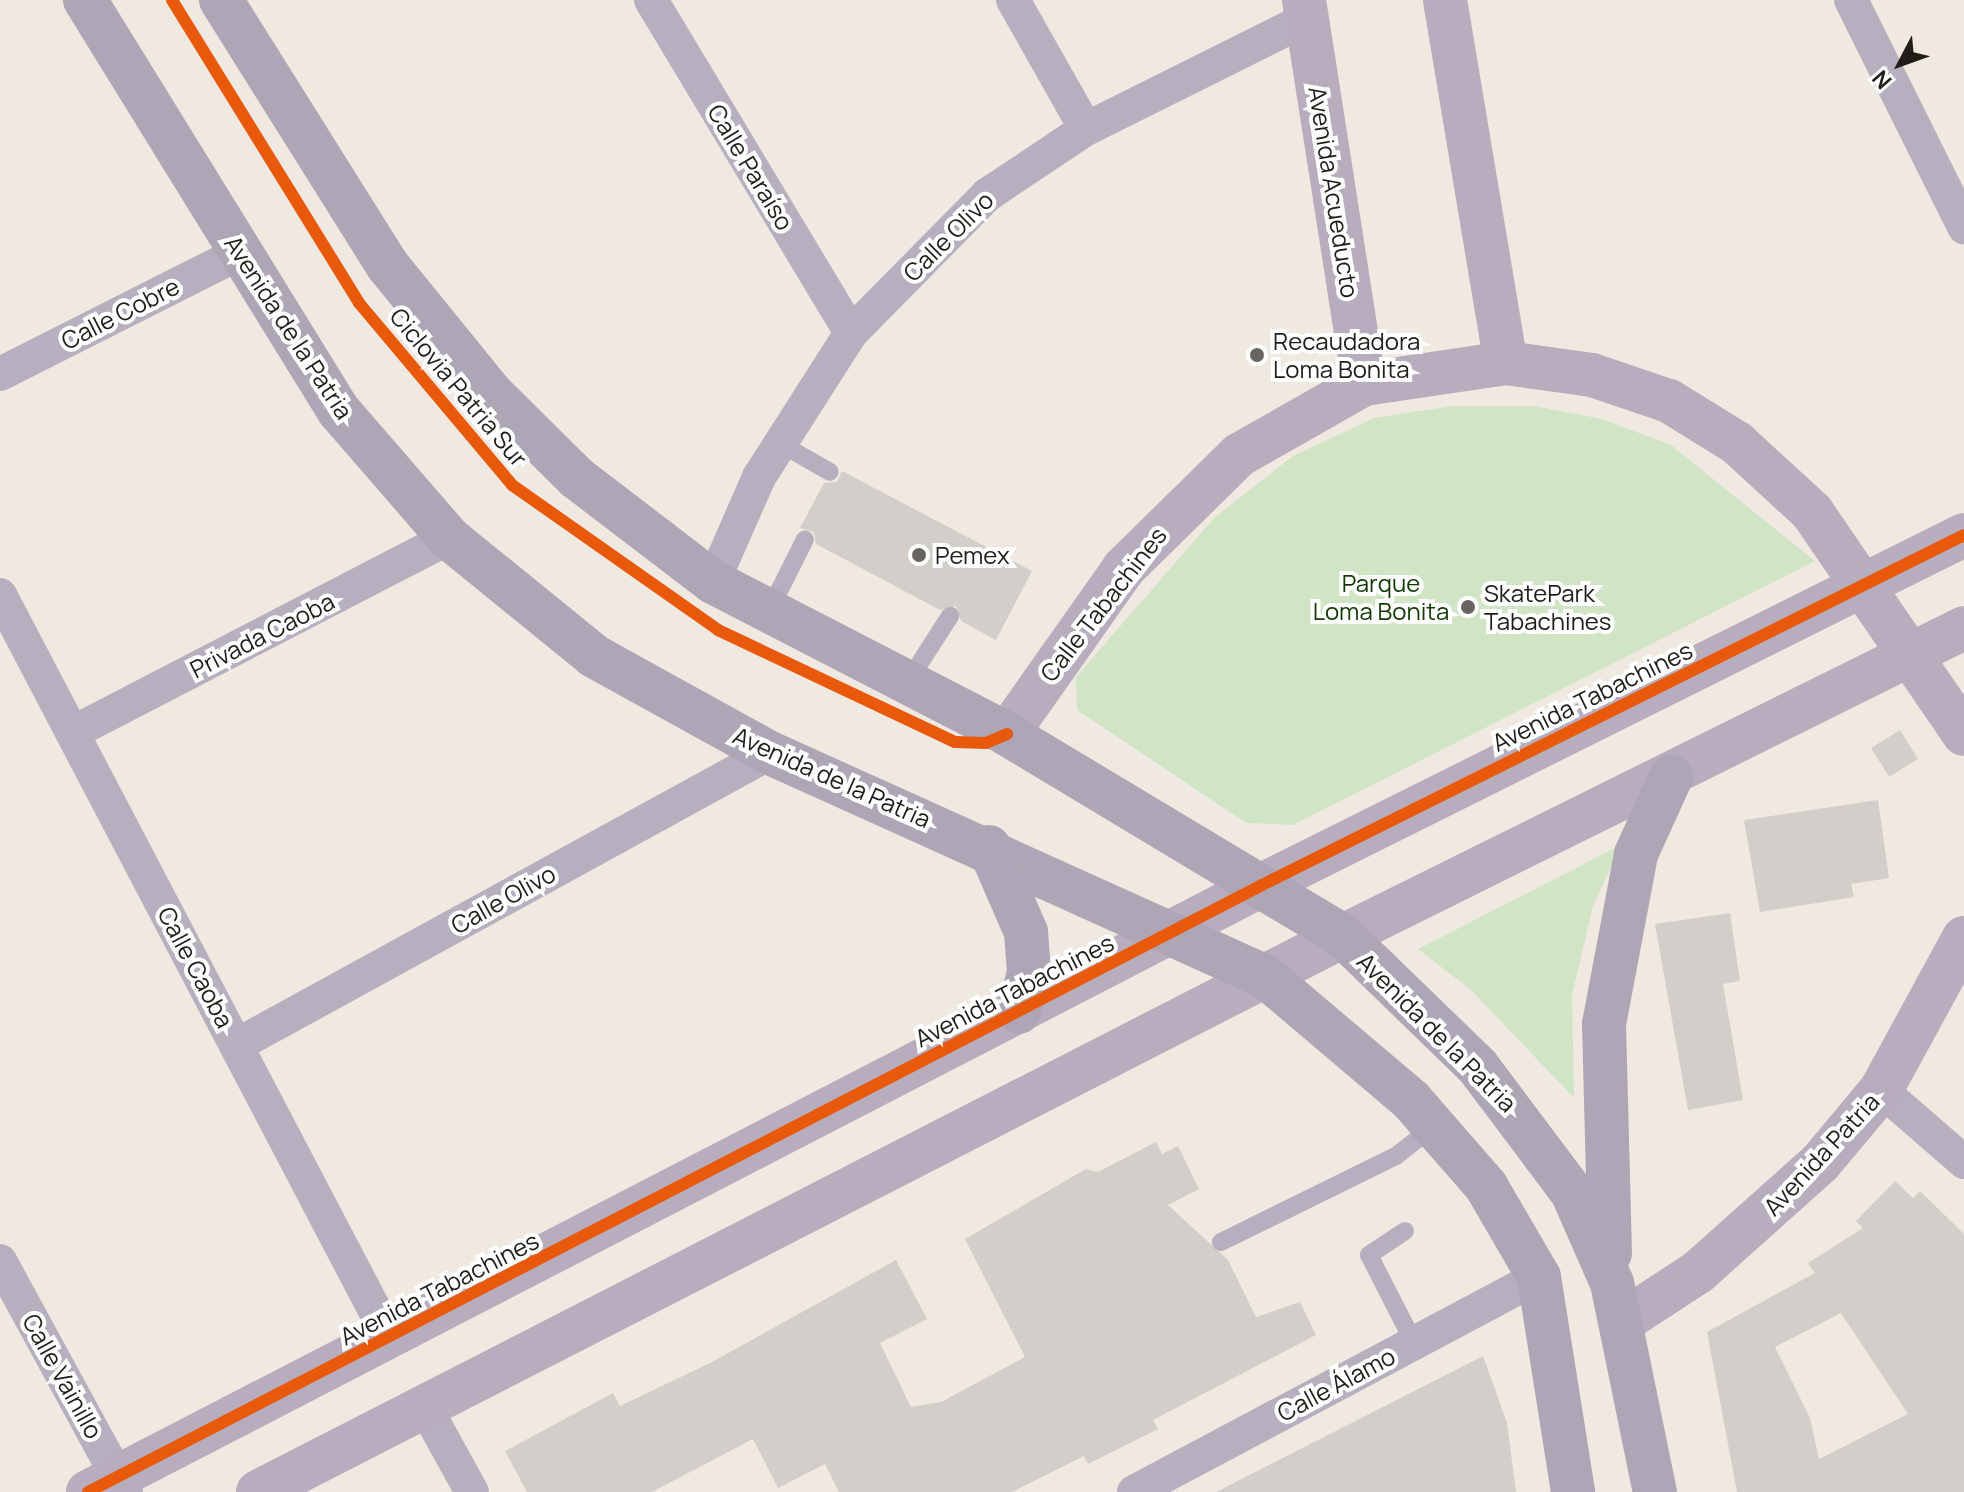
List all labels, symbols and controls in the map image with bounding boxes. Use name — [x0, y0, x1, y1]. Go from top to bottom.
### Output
north arrow — [1860, 24, 1940, 104]
text: N — [1865, 64, 1898, 96]
street label: Avenida Acueducto — [1303, 84, 1365, 300]
street label: Calle Paraíso — [702, 99, 800, 235]
street label: Calle Olivo — [897, 185, 999, 287]
street label: Avenida de la Patria — [219, 230, 359, 424]
street label: Calle Cobre — [56, 271, 184, 355]
street label: Ciclovia Patria Sur — [384, 302, 534, 472]
place label: Recaudadora Loma Bonita — [1273, 327, 1420, 383]
marker: Recaudadora Loma Bonita — [1248, 346, 1266, 364]
street label: Calle Tabachines — [1034, 521, 1172, 687]
place label: Pemex — [935, 541, 1010, 569]
marker: Pemex — [910, 546, 928, 564]
park label: Parque Loma Bonita — [1313, 569, 1449, 625]
place label: SkatePark Tabachines — [1484, 579, 1611, 635]
street label: Privada Caoba — [185, 586, 339, 684]
marker: SkatePark Tabachines — [1459, 598, 1477, 616]
street label: Avenida Tabachines — [1487, 635, 1697, 757]
street label: Avenida de la Patria — [729, 721, 935, 833]
street label: Calle Olivo — [446, 859, 560, 939]
street label: Calle Caoba — [152, 902, 240, 1032]
street label: Avenida Tabachines — [910, 927, 1118, 1053]
street label: Avenida de la Patria — [1351, 946, 1523, 1118]
street label: Avenida Patria — [1757, 1087, 1885, 1221]
street label: Avenida Tabachines — [335, 1225, 543, 1351]
street label: Calle Vainillo — [17, 1309, 109, 1443]
street label: Calle Álamo — [1272, 1341, 1400, 1427]

